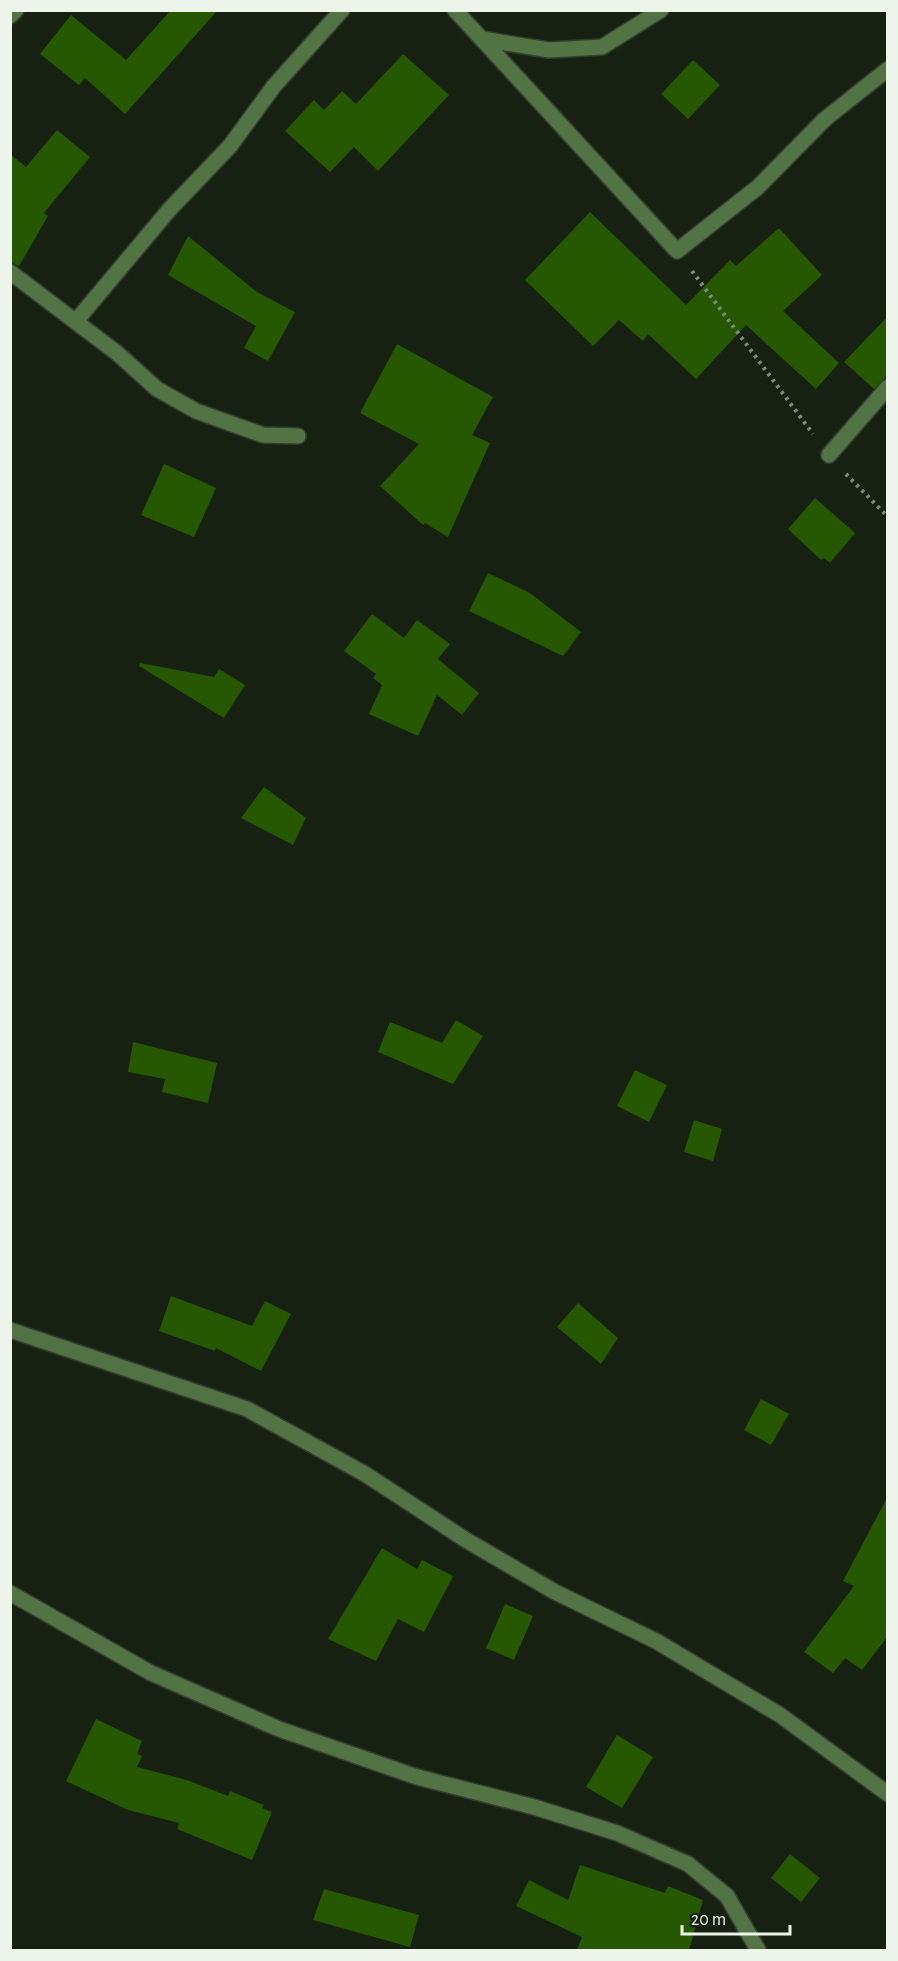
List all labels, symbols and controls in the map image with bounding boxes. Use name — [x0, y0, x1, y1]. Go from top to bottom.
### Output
scale bar — [682, 1898, 790, 1936]
text: 20 m — [691, 1911, 726, 1929]

